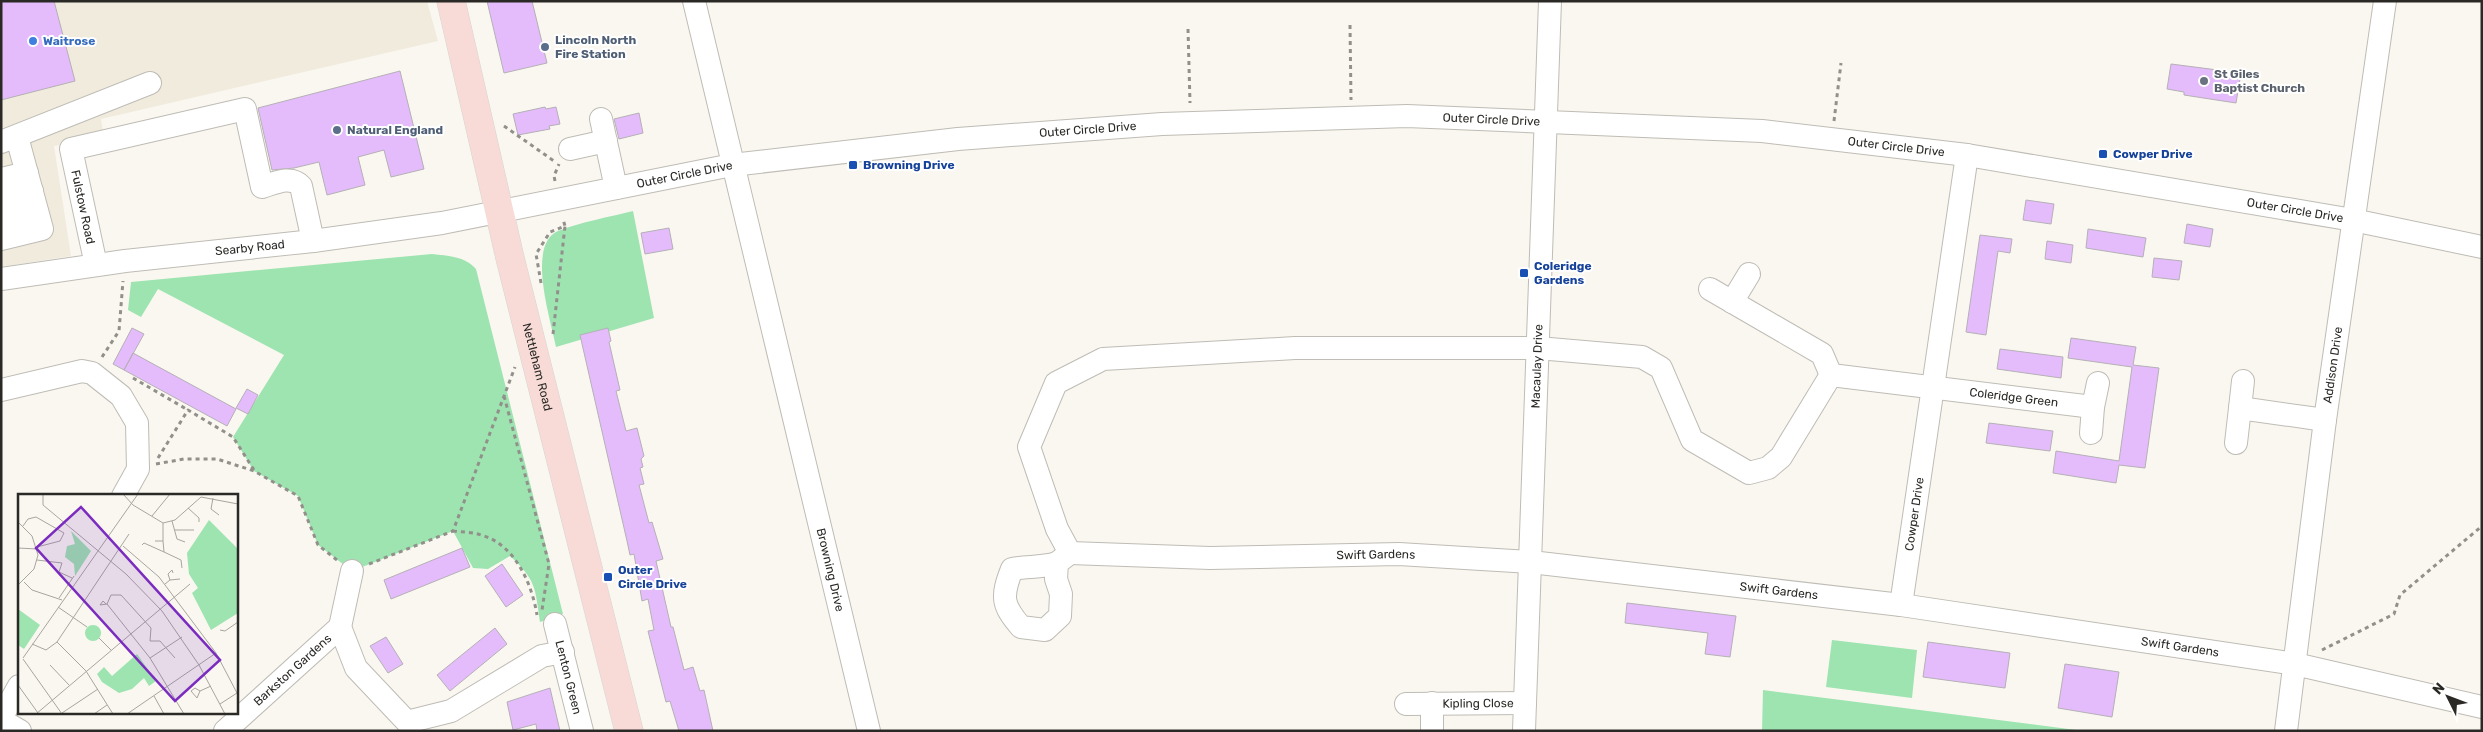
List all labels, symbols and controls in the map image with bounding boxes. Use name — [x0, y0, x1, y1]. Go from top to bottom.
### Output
place label: Lincoln North Fire Station — [555, 33, 636, 61]
place label: Waitrose — [43, 34, 95, 48]
marker: Waitrose — [27, 35, 39, 47]
marker: Lincoln North Fire Station — [539, 41, 551, 53]
place label: St Giles Baptist Church — [2214, 67, 2305, 95]
marker: St Giles Baptist Church — [2198, 75, 2210, 87]
street label: Outer Circle Drive — [1442, 111, 1541, 129]
street label: Outer Circle Drive — [1039, 119, 1137, 140]
place label: Natural England — [347, 123, 443, 137]
marker: Natural England — [331, 124, 343, 136]
street label: Outer Circle Drive — [1847, 134, 1946, 159]
place label: Cowper Drive — [2113, 147, 2193, 161]
marker: Cowper Drive — [2097, 148, 2109, 160]
street label: Outer Circle Drive — [635, 158, 734, 191]
place label: Browning Drive — [863, 158, 955, 172]
marker: Browning Drive — [847, 159, 859, 171]
street label: Fulstow Road — [68, 169, 98, 245]
street label: Outer Circle Drive — [2246, 195, 2345, 225]
street label: Searby Road — [214, 237, 286, 258]
place label: Coleridge Gardens — [1534, 259, 1592, 287]
marker: Coleridge Gardens — [1518, 267, 1530, 279]
street label: Nettleham Road — [520, 322, 555, 412]
street label: Macaulay Drive — [1528, 324, 1545, 409]
street label: Addison Drive — [2320, 325, 2345, 404]
street label: Coleridge Green — [1969, 385, 2059, 410]
street label: Cowper Drive — [1902, 476, 1927, 552]
inset map — [18, 494, 238, 714]
street label: Browning Drive — [814, 527, 847, 613]
street label: Swift Gardens — [1336, 547, 1416, 562]
place label: Outer Circle Drive — [618, 563, 687, 591]
marker: Outer Circle Drive — [602, 571, 614, 583]
street label: Swift Gardens — [1739, 579, 1819, 602]
street label: Barkston Gardens — [251, 631, 334, 709]
street label: Swift Gardens — [2140, 634, 2220, 660]
street label: Lenton Green — [552, 639, 585, 716]
north arrow — [2423, 672, 2473, 722]
text: N — [2429, 679, 2448, 698]
street label: Kipling Close — [1442, 696, 1514, 711]

